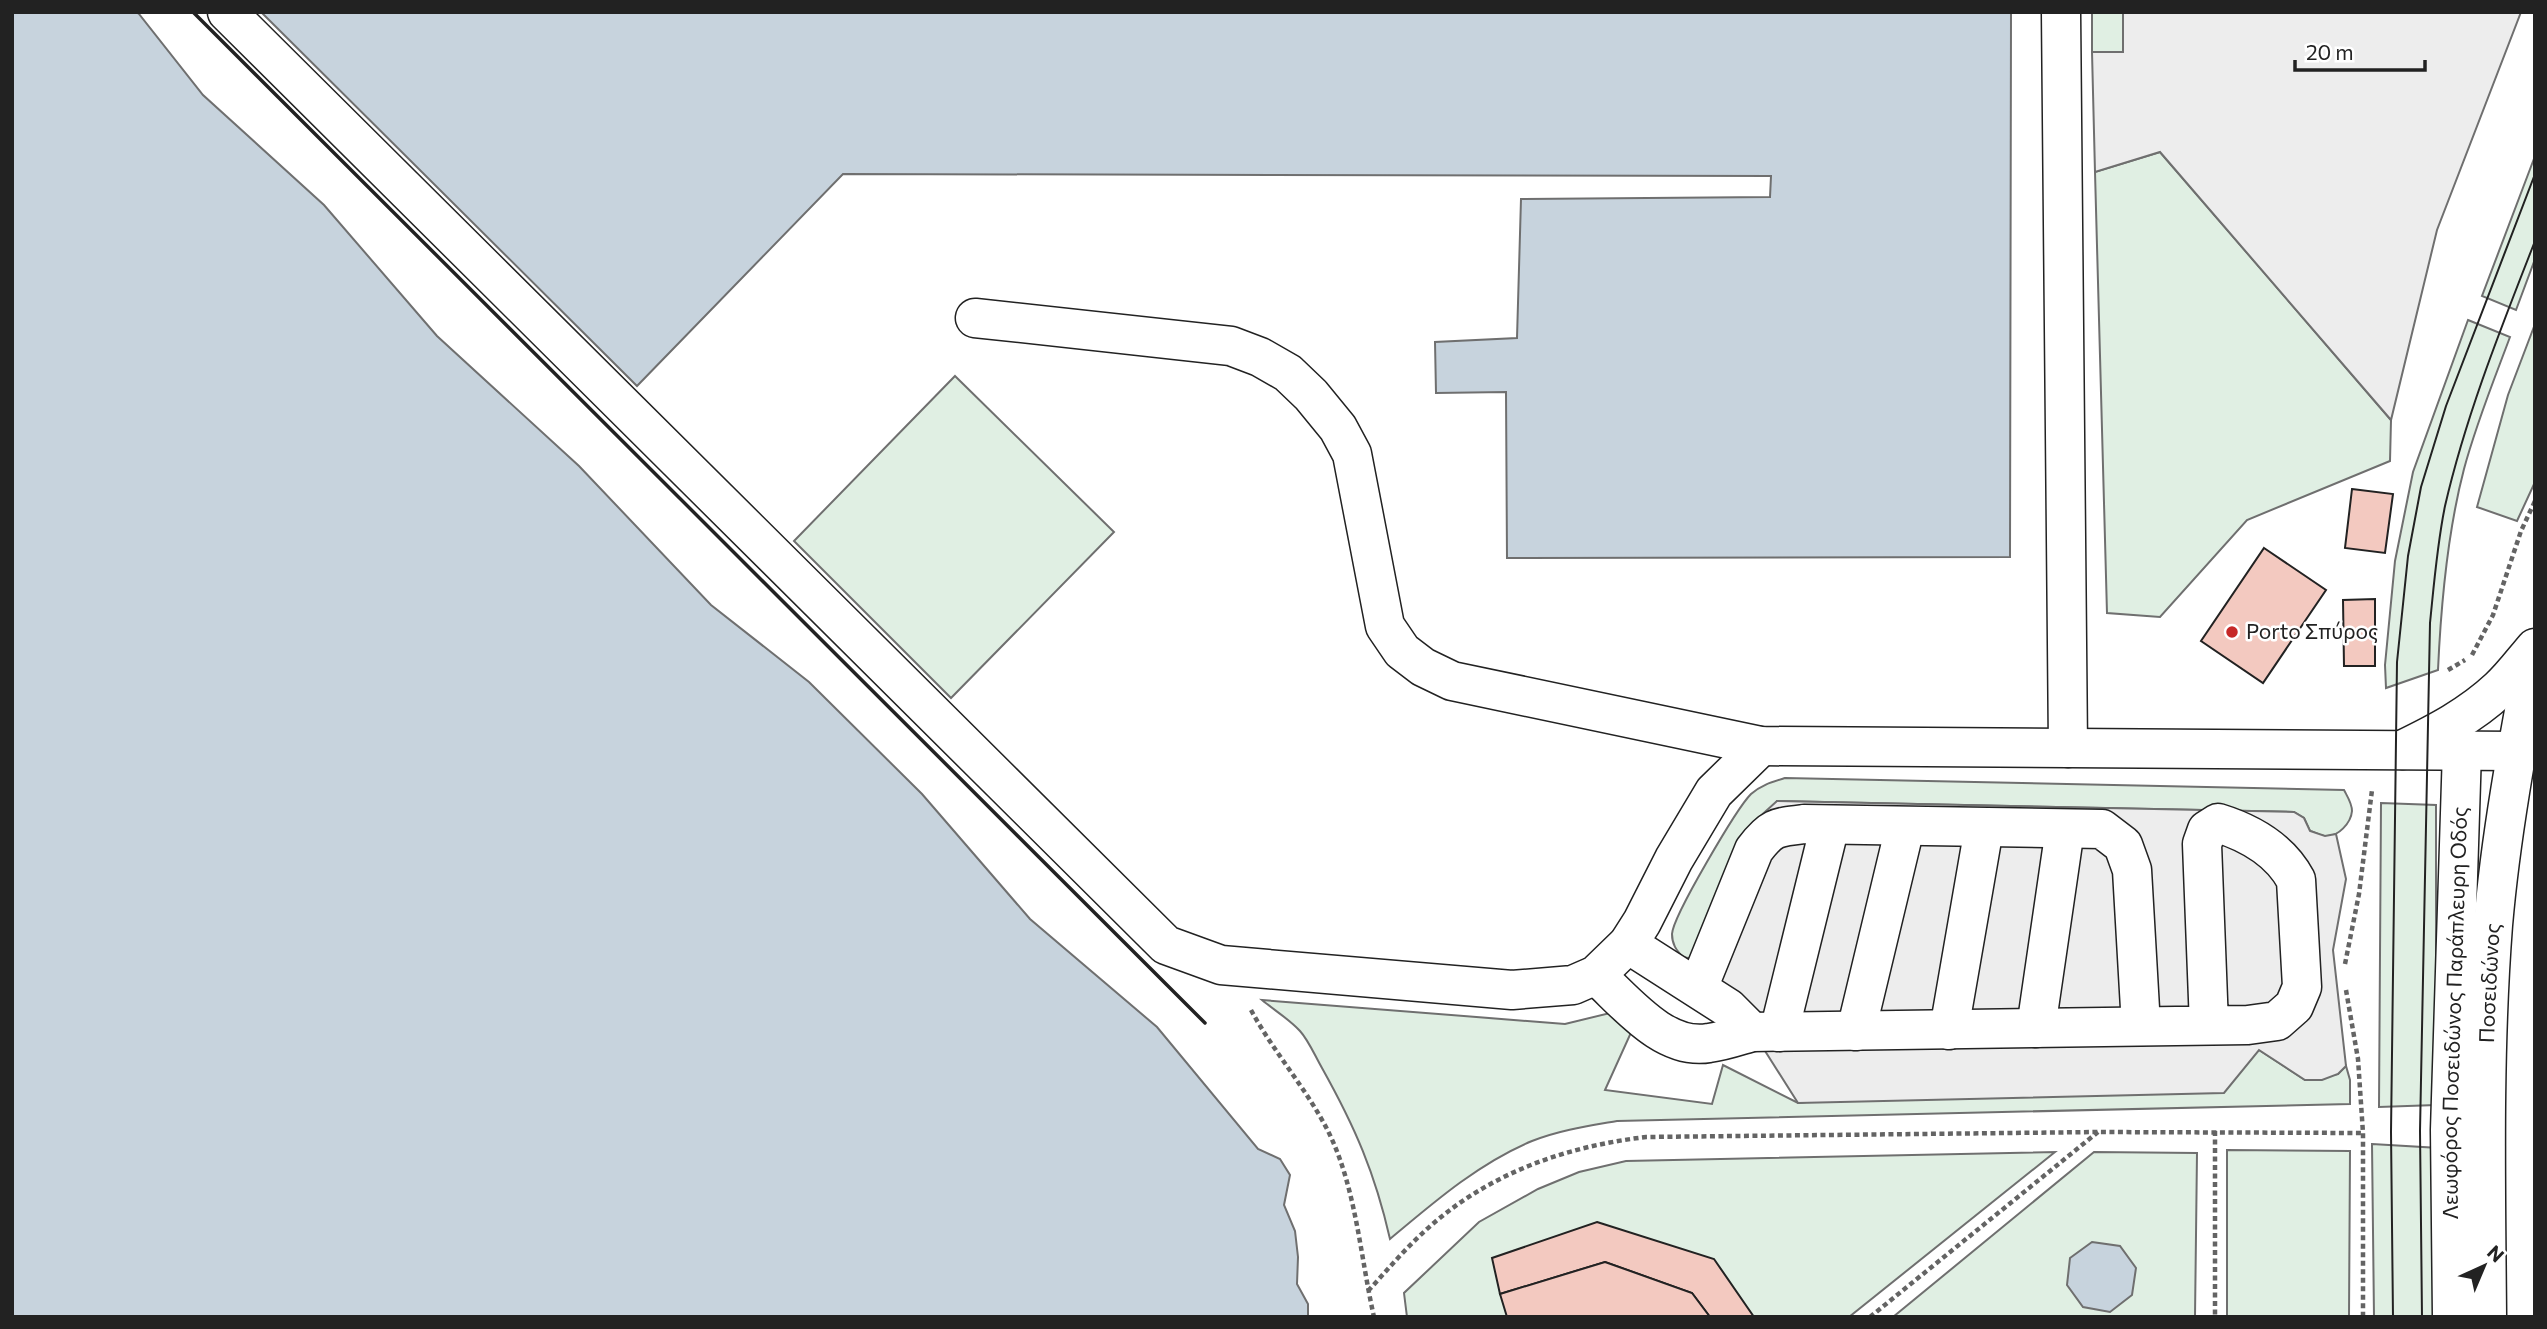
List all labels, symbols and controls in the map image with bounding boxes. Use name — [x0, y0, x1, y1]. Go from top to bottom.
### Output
scale bar — [2295, 28, 2424, 72]
text: 20 m — [2306, 39, 2354, 64]
place label: Porto Σπύρος — [2246, 618, 2378, 643]
marker: Porto Σπύρος — [2224, 624, 2240, 640]
street label: Λεωφόρος Ποσειδώνος Παράπλευρη Οδός — [2436, 806, 2471, 1220]
street label: Ποσειδώνος — [2473, 922, 2504, 1043]
north arrow — [2449, 1231, 2519, 1301]
text: N — [2483, 1240, 2509, 1267]

